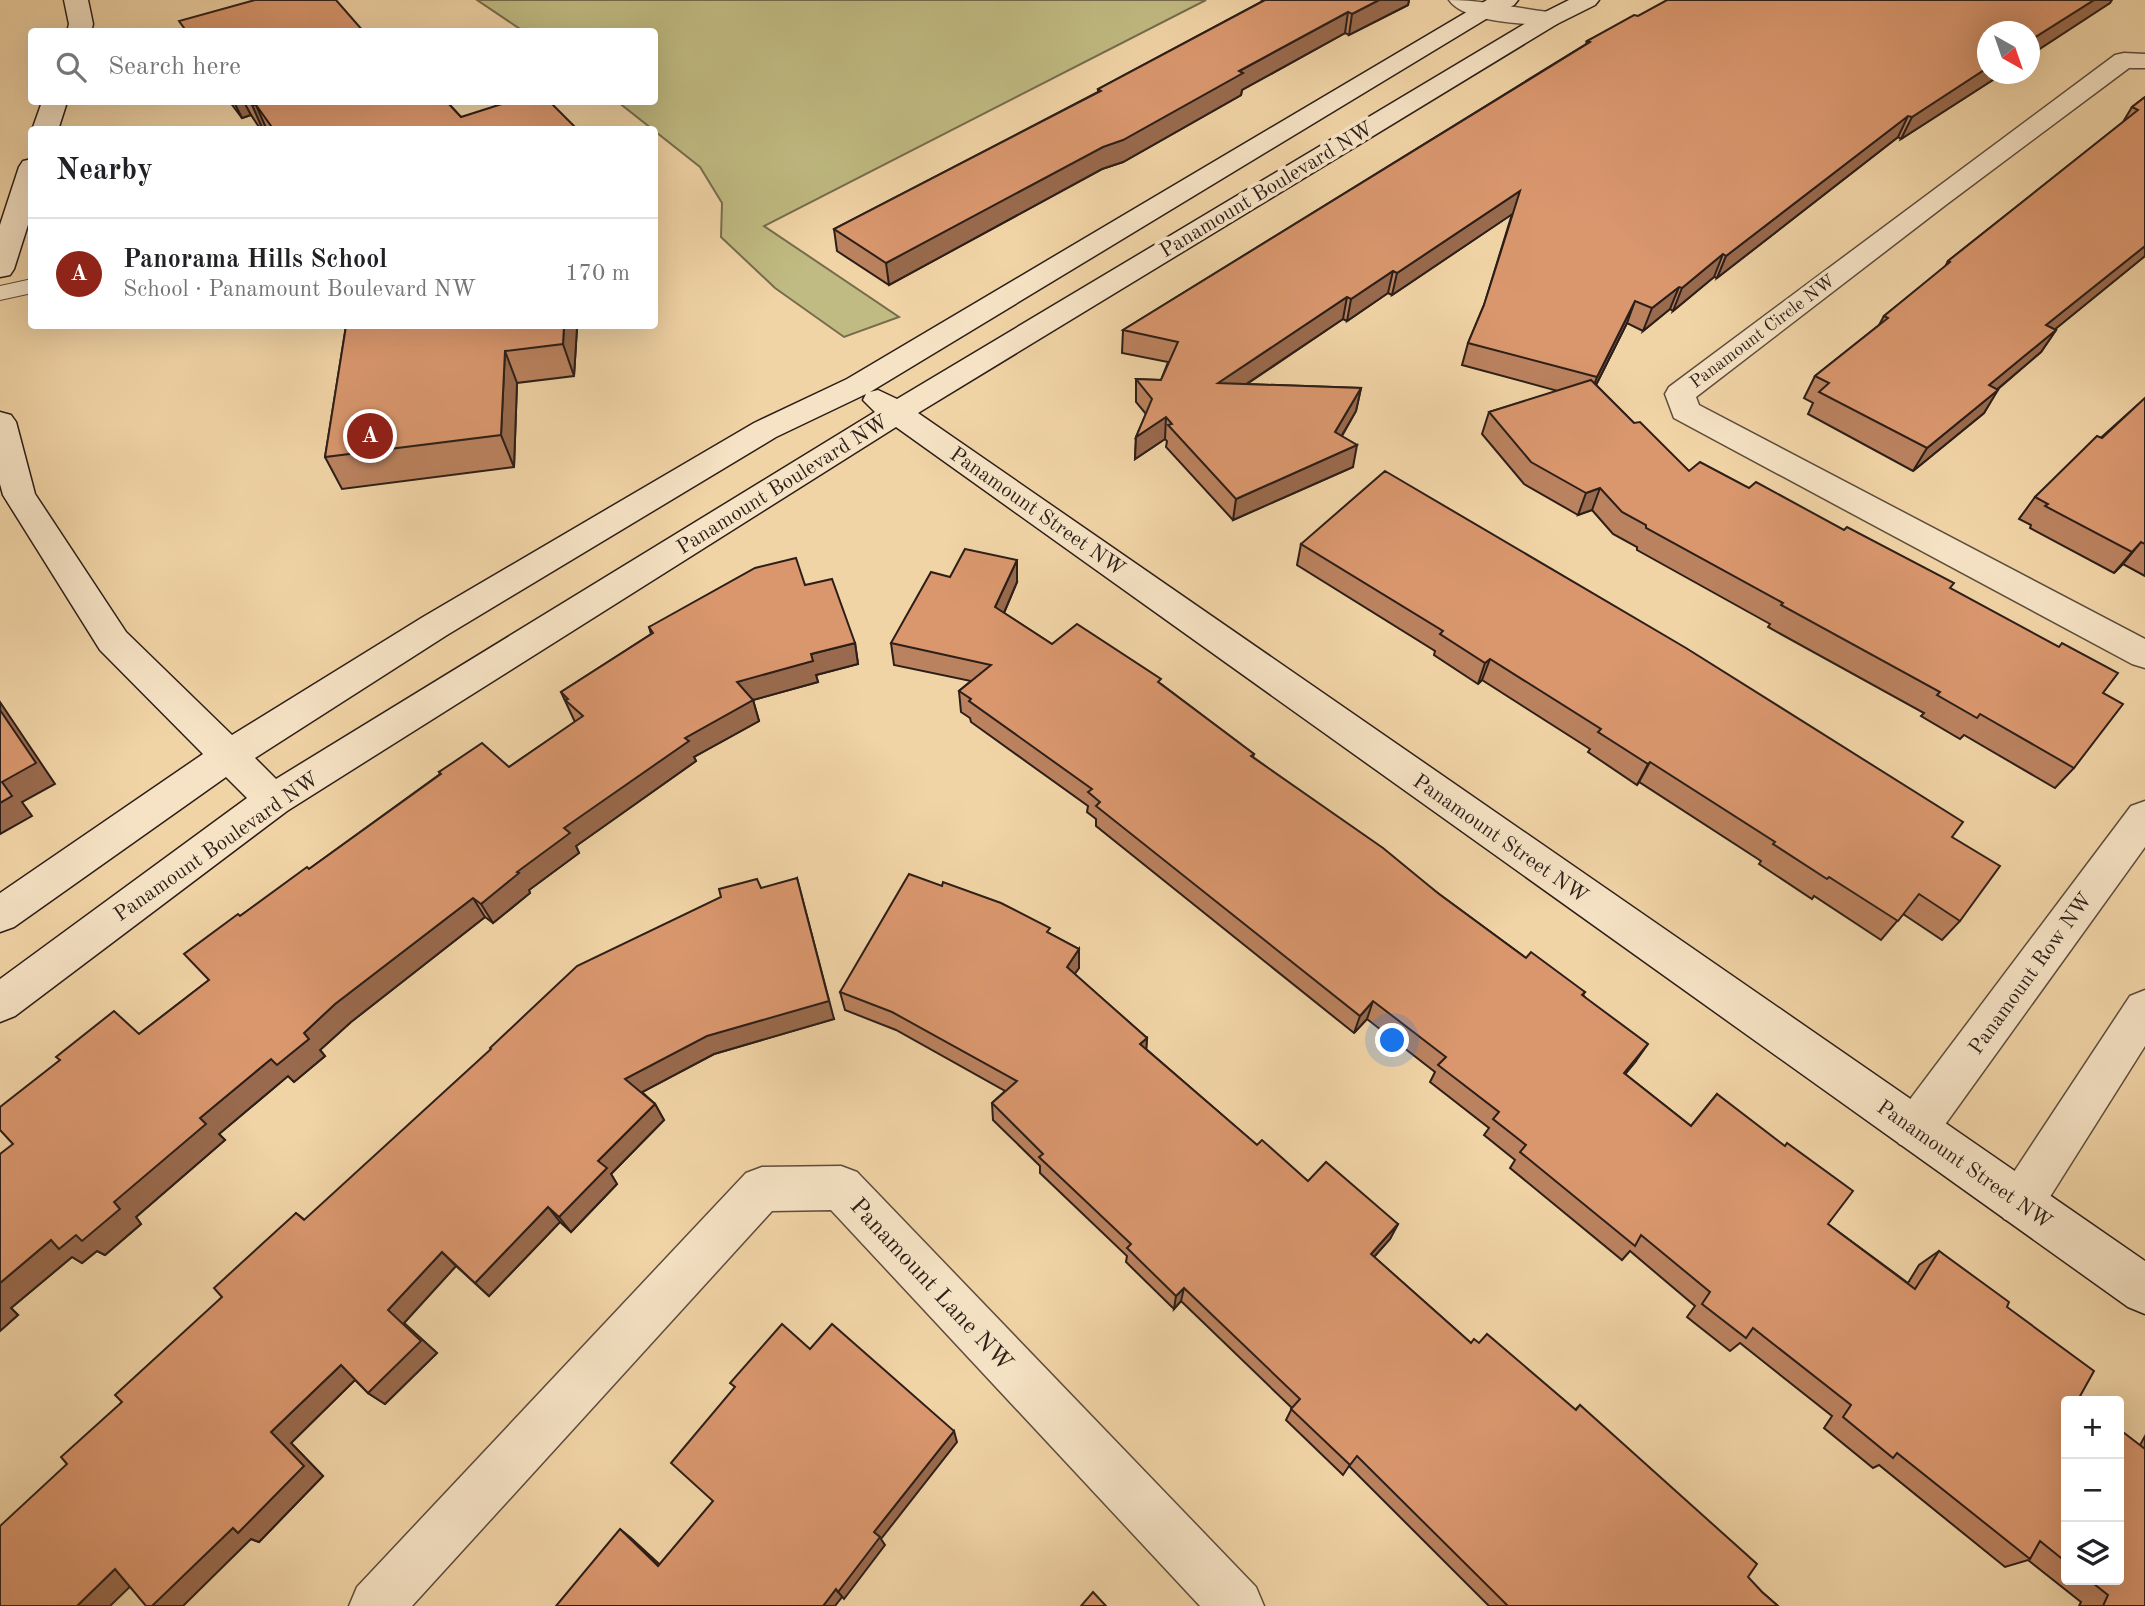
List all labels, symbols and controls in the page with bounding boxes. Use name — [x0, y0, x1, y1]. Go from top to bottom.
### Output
north arrow — [1977, 21, 2040, 84]
search box — [28, 28, 658, 105]
icon: search — [52, 48, 90, 86]
text: Search here — [108, 54, 241, 80]
street label: Panamount Boulevard NW — [1157, 118, 1377, 262]
text: Nearby — [56, 156, 153, 186]
text: Panorama Hills School — [123, 247, 387, 273]
text: A — [70, 262, 88, 285]
text: 170 m — [565, 262, 630, 285]
street label: Panamount Circle NW — [1687, 272, 1838, 392]
text: School · Panamount Boulevard NW — [123, 278, 476, 301]
pin: A — [347, 410, 393, 462]
street label: Panamount Boulevard NW — [673, 412, 892, 559]
street label: Panamount Street NW — [946, 444, 1129, 581]
street label: Panamount Boulevard NW — [111, 768, 323, 926]
street label: Panamount Street NW — [1409, 771, 1592, 908]
street label: Panamount Row NW — [1966, 889, 2097, 1059]
your location — [1375, 1023, 1409, 1057]
street label: Panamount Street NW — [1873, 1097, 2056, 1234]
street label: Panamount Lane NW — [845, 1194, 1017, 1377]
map controls — [2061, 1396, 2124, 1585]
button: + — [2061, 1396, 2124, 1459]
button: − — [2061, 1459, 2124, 1522]
button: layers — [2061, 1522, 2124, 1585]

